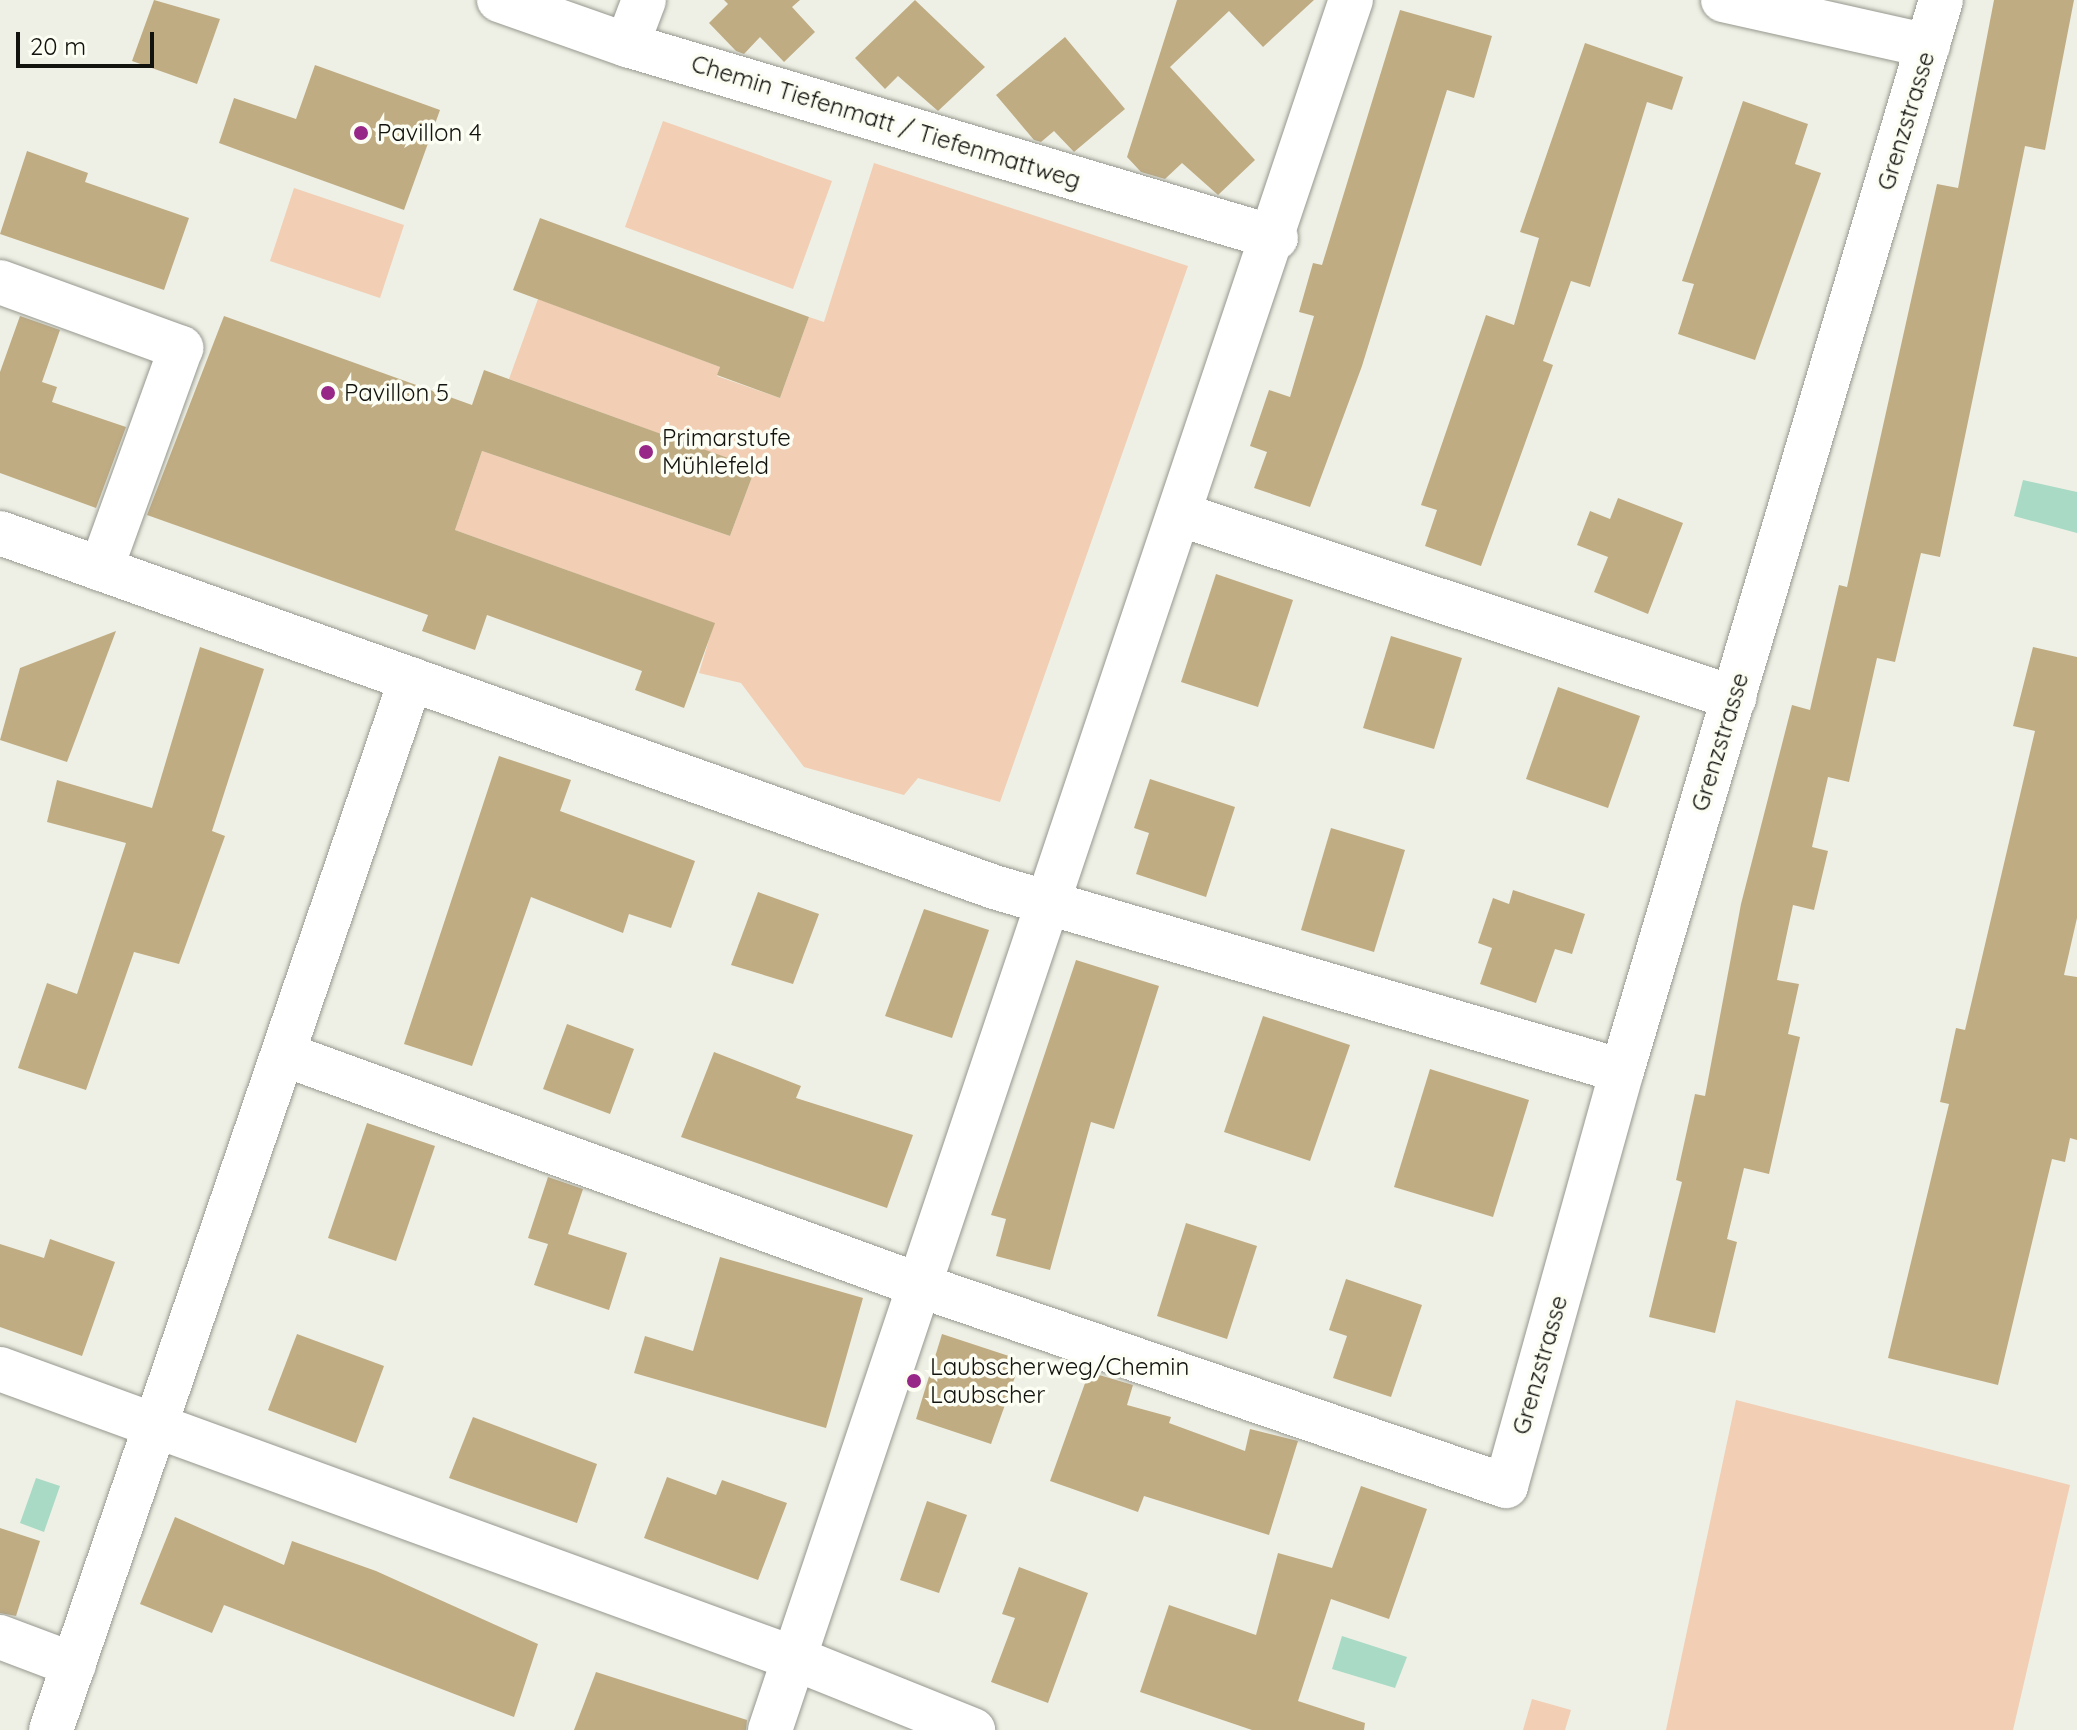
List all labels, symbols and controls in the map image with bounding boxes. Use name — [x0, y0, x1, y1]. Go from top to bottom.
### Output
scale bar — [20, 16, 158, 66]
text: 20 m — [30, 31, 86, 61]
street label: Grenzstrasse — [1871, 48, 1941, 194]
street label: Chemin Tiefenmatt / Tiefenmattweg — [688, 49, 1084, 195]
place label: Pavillon 4 — [377, 119, 482, 147]
marker: Pavillon 4 — [352, 124, 370, 142]
place label: Pavillon 5 — [344, 379, 449, 407]
marker: Pavillon 5 — [319, 384, 337, 402]
place label: Primarstufe Mühlefeld — [662, 424, 791, 480]
marker: Primarstufe Mühlefeld — [637, 443, 655, 461]
street label: Grenzstrasse — [1685, 669, 1755, 815]
street label: Grenzstrasse — [1506, 1292, 1574, 1438]
place label: Laubscherweg/Chemin Laubscher — [930, 1353, 1189, 1409]
marker: Laubscherweg/Chemin Laubscher — [905, 1372, 923, 1390]

